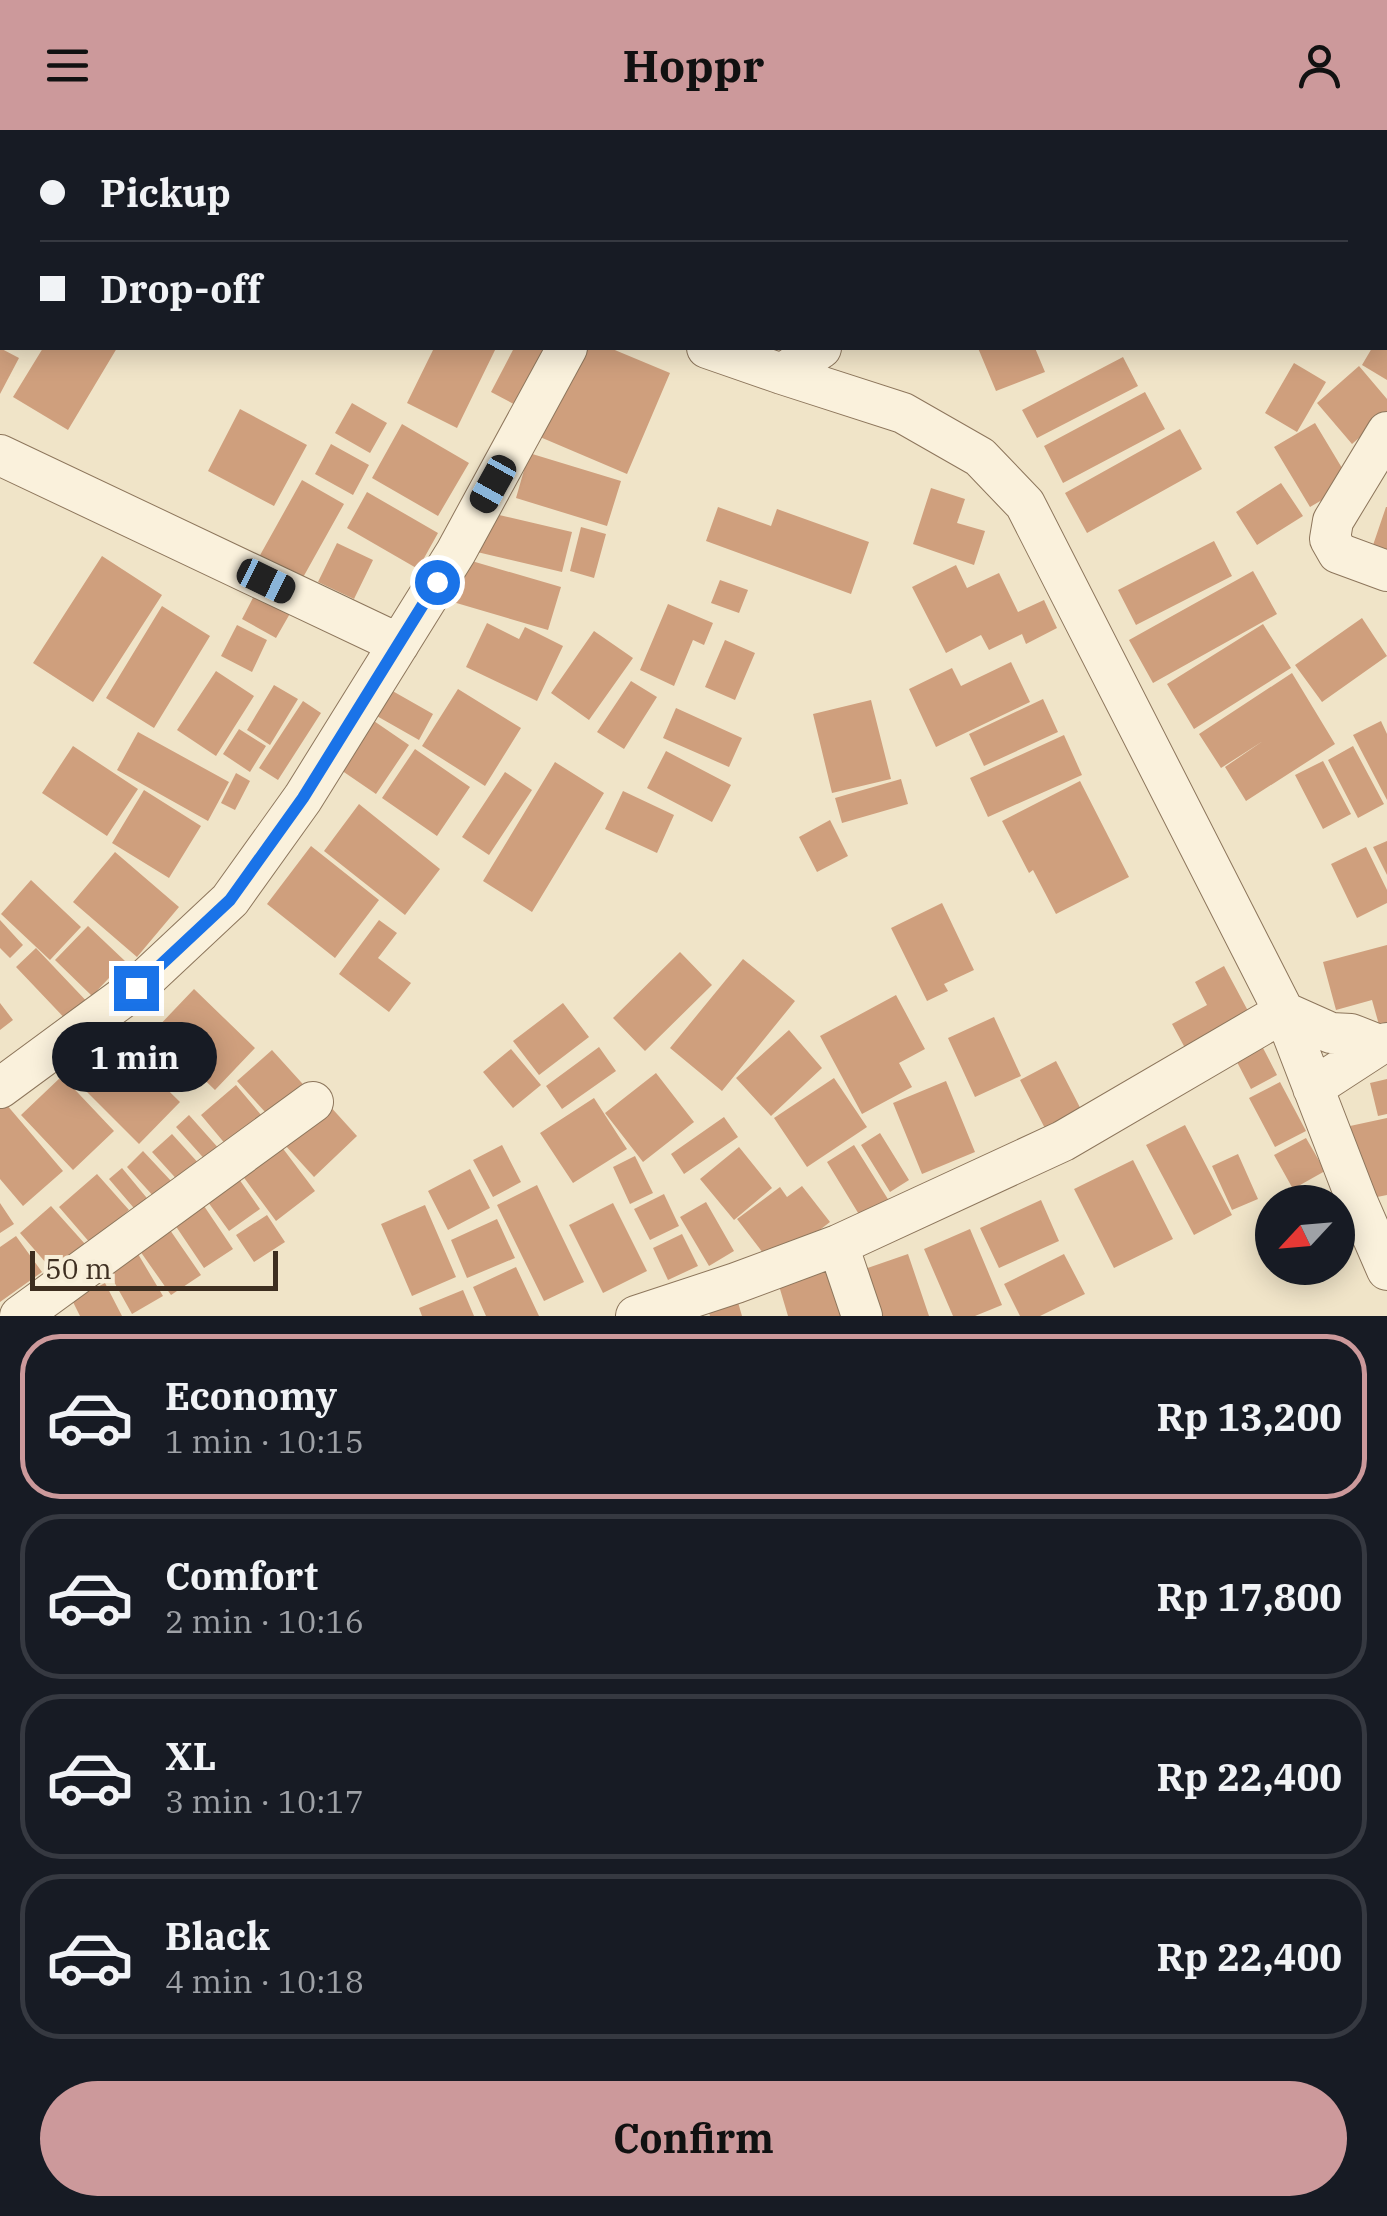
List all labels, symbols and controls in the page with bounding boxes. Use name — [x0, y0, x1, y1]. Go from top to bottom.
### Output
text: Hoppr — [623, 36, 764, 94]
icon: menu — [40, 38, 95, 93]
icon: person — [1292, 38, 1347, 93]
text: Pickup — [100, 168, 231, 217]
text: Drop-off — [100, 264, 262, 313]
car — [465, 450, 521, 518]
car — [232, 554, 300, 608]
route start — [415, 560, 460, 605]
route end — [114, 966, 159, 1011]
callout: 1 min — [54, 1023, 218, 1093]
text: 1 min — [90, 1036, 179, 1078]
north arrow — [1255, 1185, 1355, 1285]
map controls — [1255, 1185, 1355, 1285]
scale bar — [30, 1246, 278, 1290]
text: 50 m — [45, 1250, 112, 1287]
text: Economy — [165, 1371, 337, 1420]
icon: car — [45, 1372, 135, 1462]
text: Rp 13,200 — [1156, 1392, 1342, 1441]
text: 1 min · 10:15 — [165, 1420, 364, 1462]
text: Comfort — [165, 1551, 318, 1600]
icon: car — [45, 1552, 135, 1642]
text: Rp 17,800 — [1156, 1572, 1342, 1621]
text: 2 min · 10:16 — [165, 1600, 364, 1642]
text: XL — [165, 1731, 216, 1780]
icon: car — [45, 1732, 135, 1822]
text: Rp 22,400 — [1156, 1752, 1342, 1801]
text: 3 min · 10:17 — [165, 1780, 364, 1822]
text: Black — [165, 1911, 270, 1960]
icon: car — [45, 1912, 135, 2002]
text: Rp 22,400 — [1156, 1932, 1342, 1981]
text: 4 min · 10:18 — [165, 1960, 364, 2002]
button: Confirm — [40, 2081, 1347, 2196]

